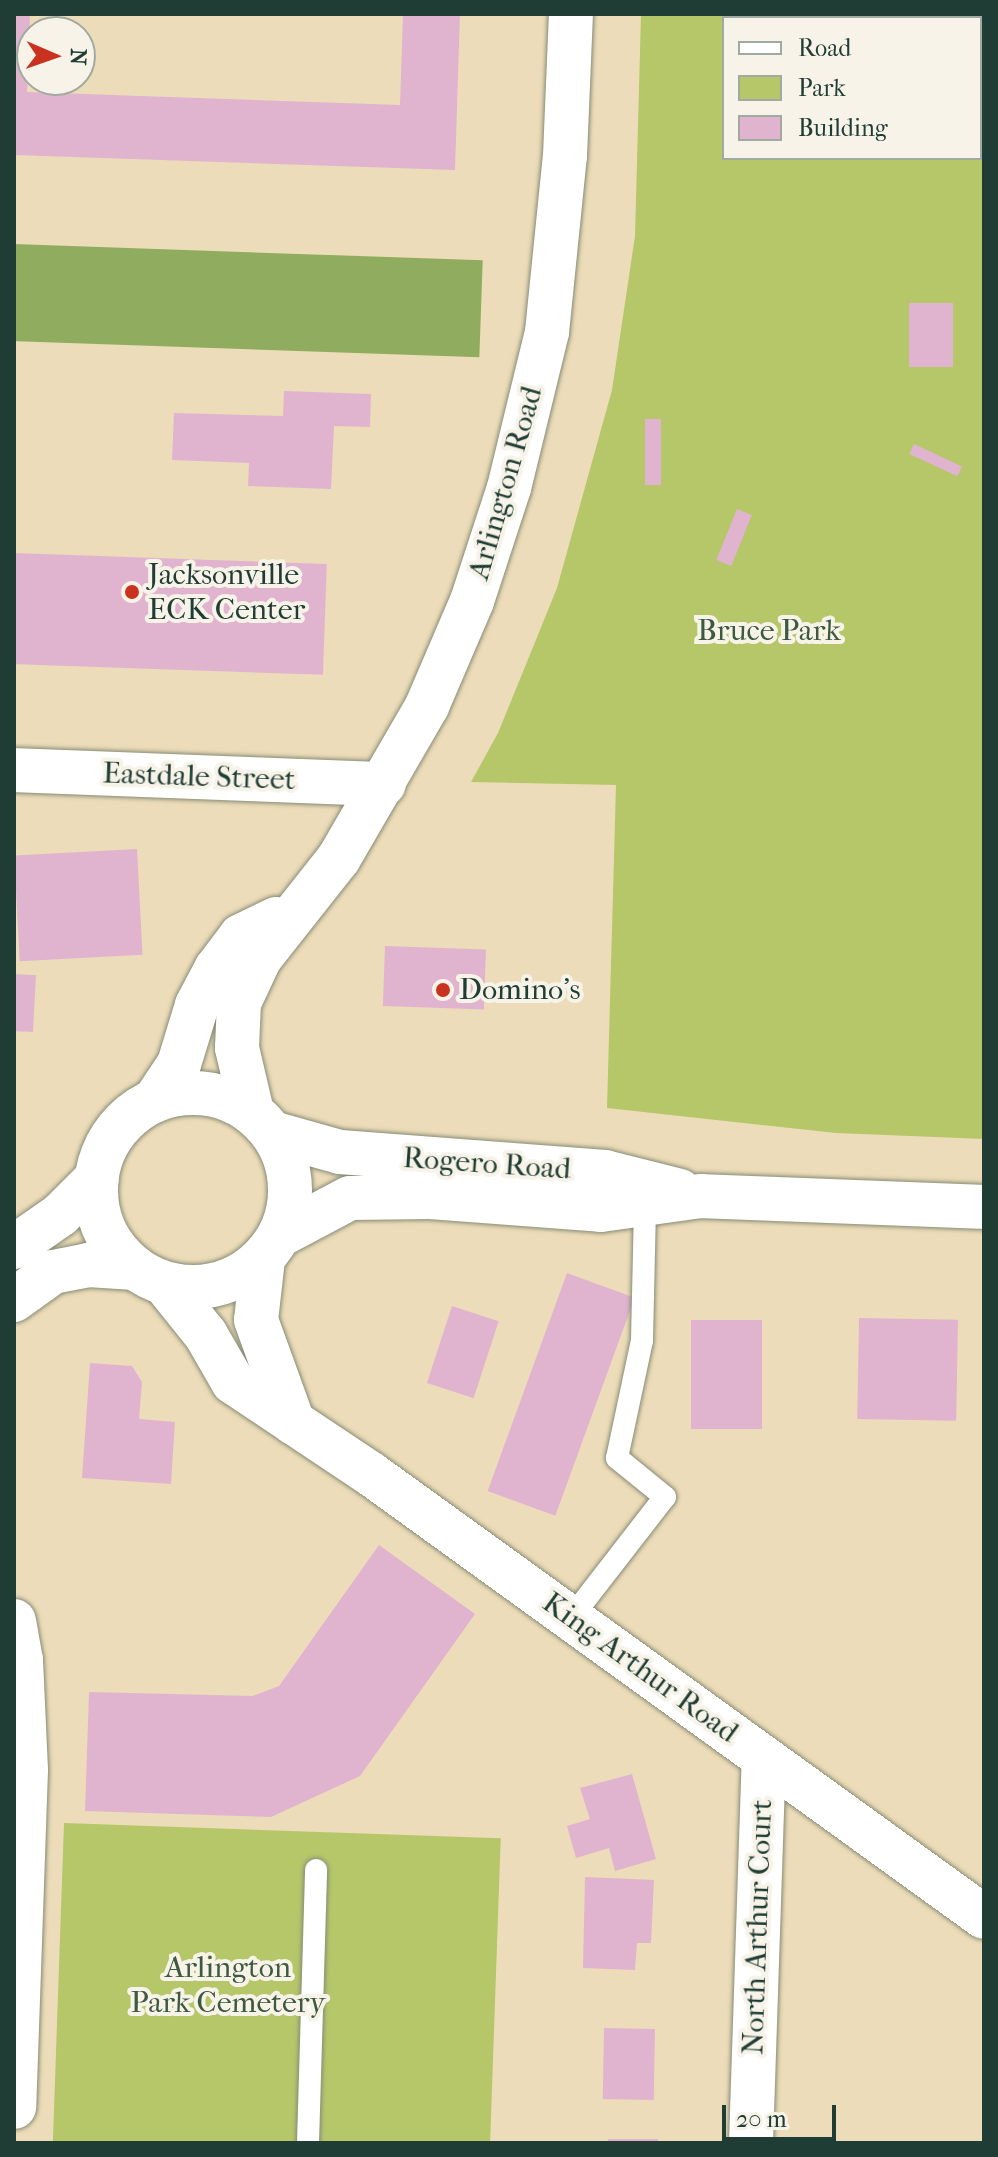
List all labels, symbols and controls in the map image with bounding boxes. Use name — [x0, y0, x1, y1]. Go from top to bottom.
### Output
north arrow — [16, 16, 96, 96]
legend — [722, 16, 982, 160]
text: Road — [798, 34, 851, 62]
text: N — [65, 48, 91, 66]
text: Park — [798, 74, 846, 102]
text: Building — [798, 114, 888, 142]
street label: Arlington Road — [461, 382, 551, 584]
place label: Jacksonville ECK Center — [148, 557, 305, 628]
marker: Jacksonville ECK Center — [123, 583, 141, 601]
park label: Bruce Park — [697, 613, 841, 649]
street label: Eastdale Street — [102, 756, 296, 798]
place label: Domino's — [459, 972, 581, 1008]
marker: Domino's — [434, 981, 452, 999]
street label: Rogero Road — [402, 1140, 572, 1188]
street label: King Arthur Road — [535, 1585, 745, 1751]
street label: North Arthur Court — [736, 1799, 780, 2055]
park label: Arlington Park Cemetery — [130, 1950, 326, 2020]
scale bar — [726, 2089, 840, 2139]
text: 20 m — [736, 2105, 787, 2133]

